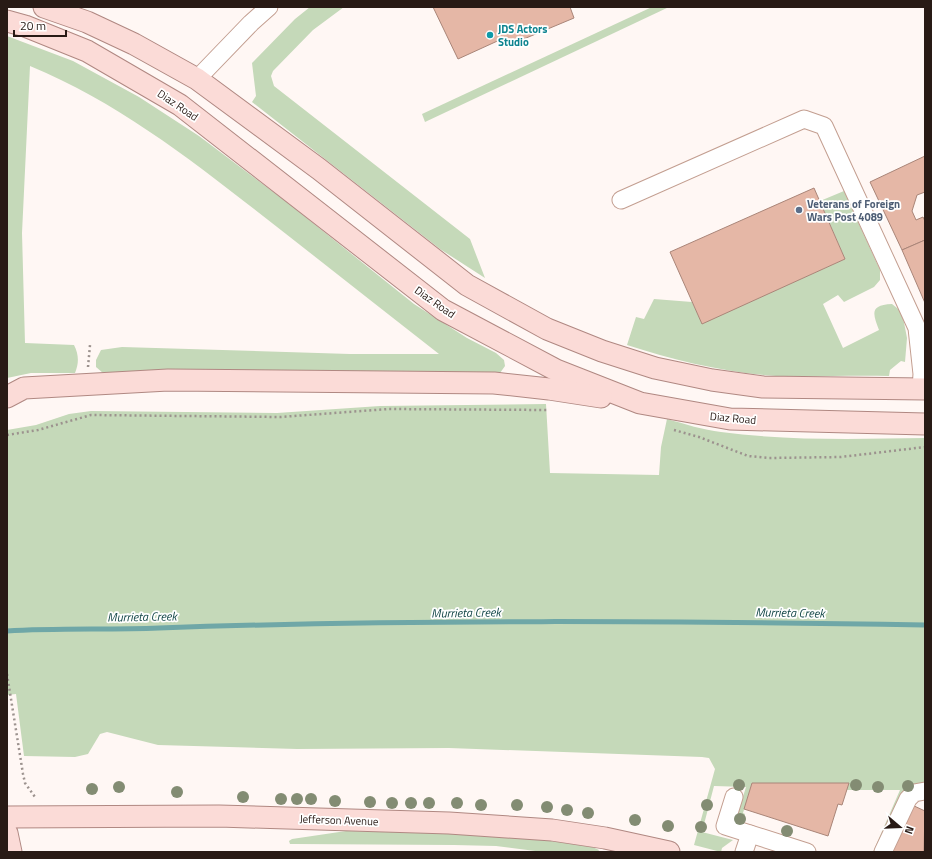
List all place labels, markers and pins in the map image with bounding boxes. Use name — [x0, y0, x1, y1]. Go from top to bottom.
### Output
place label: JDS Actors Studio — [498, 21, 547, 50]
marker: JDS Actors Studio — [485, 30, 495, 40]
place label: Veterans of Foreign Wars Post 4089 — [807, 196, 900, 225]
marker: Veterans of Foreign Wars Post 4089 — [794, 205, 804, 215]

